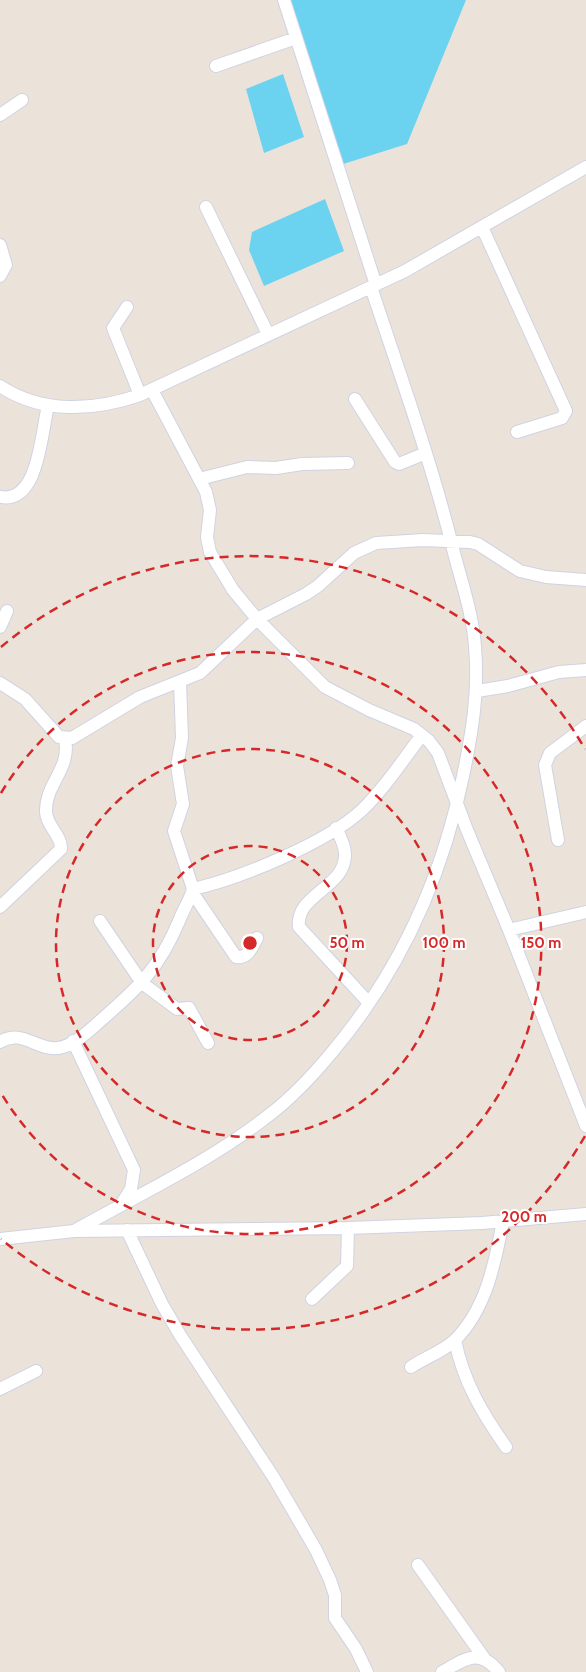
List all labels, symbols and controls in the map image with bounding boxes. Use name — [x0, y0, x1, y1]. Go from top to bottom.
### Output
centre of rings — [241, 934, 259, 952]
text: 50 m — [329, 934, 365, 952]
text: 100 m — [422, 934, 466, 952]
text: 150 m — [521, 934, 561, 952]
text: 200 m — [501, 1208, 547, 1226]

